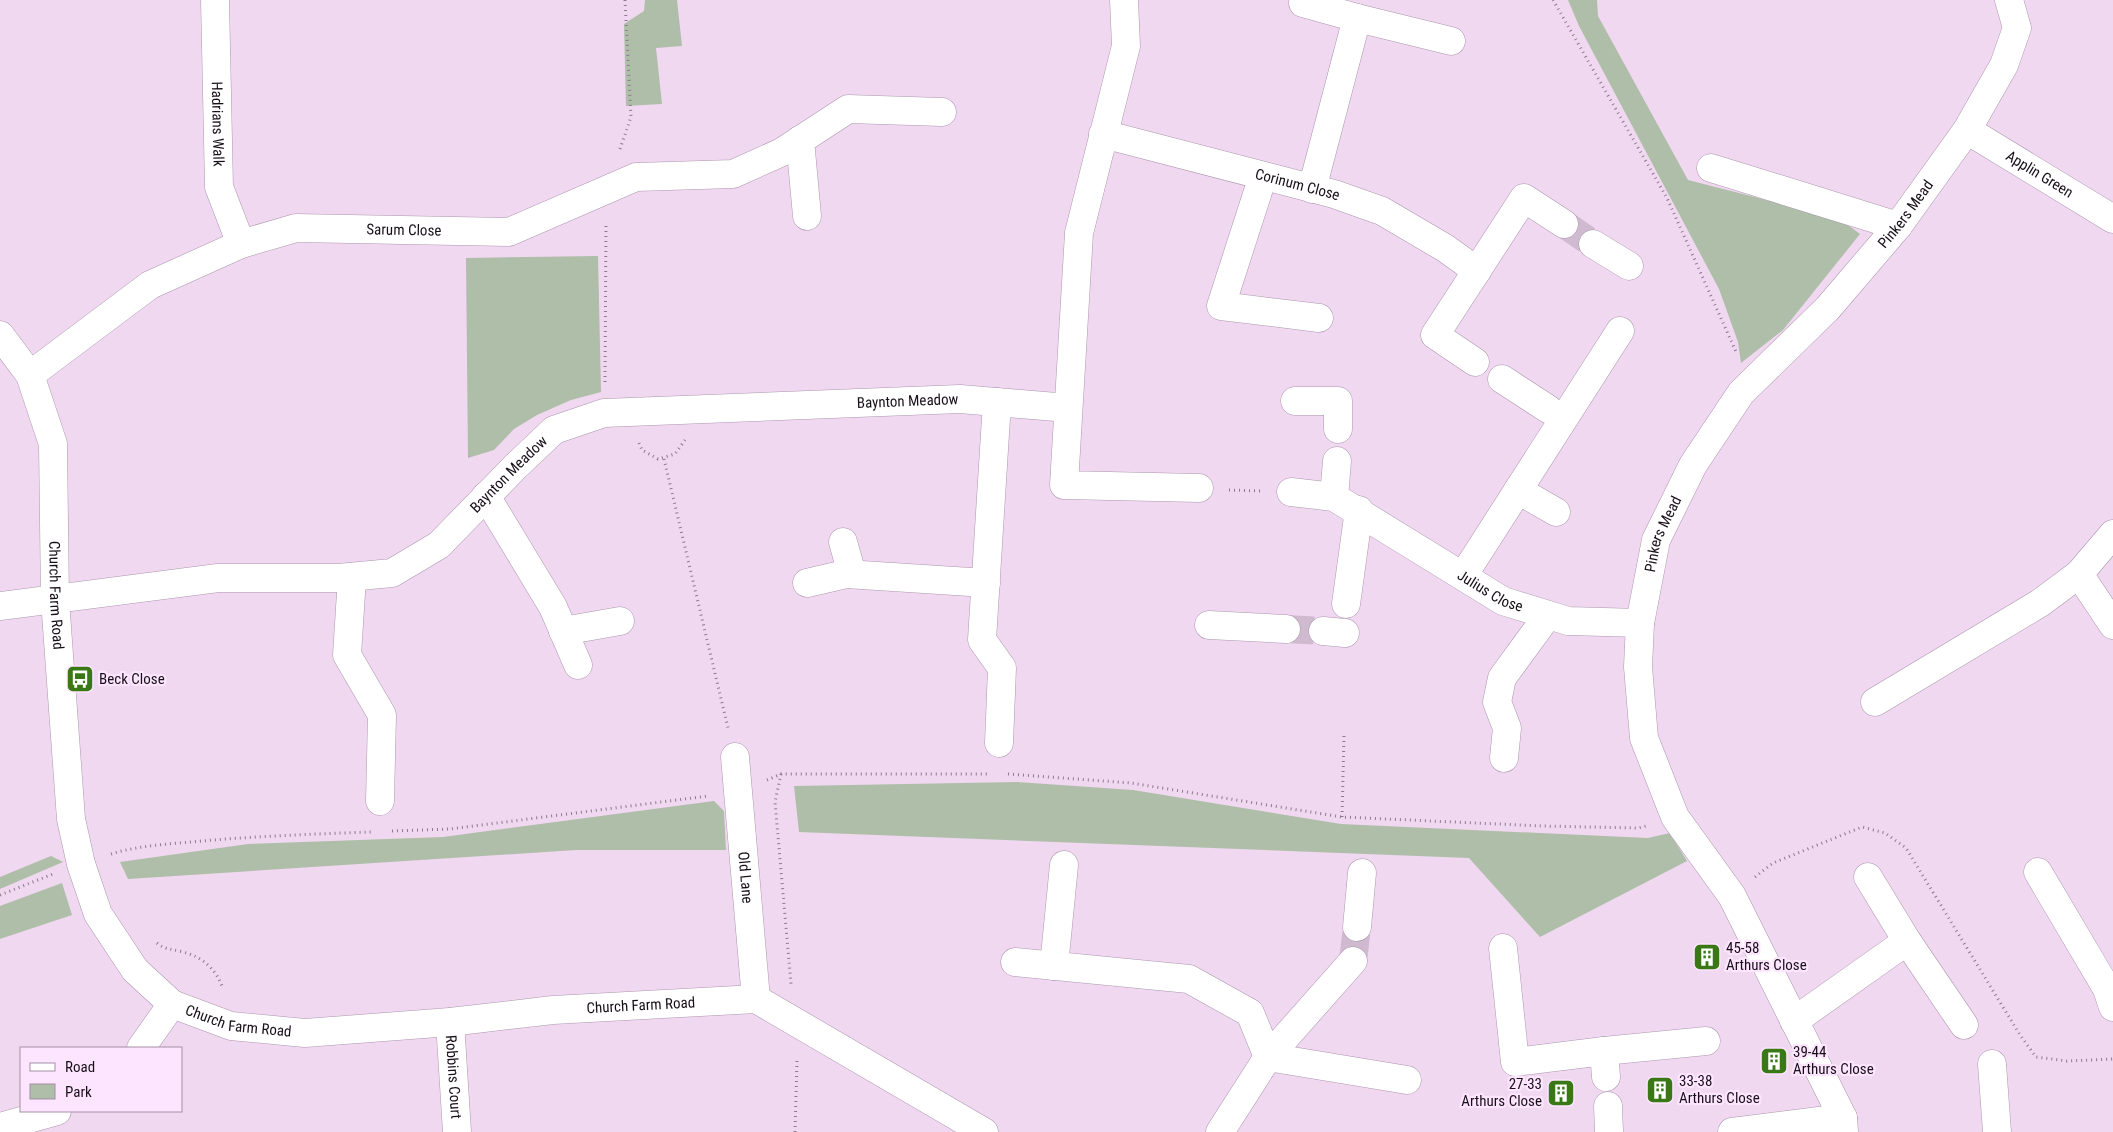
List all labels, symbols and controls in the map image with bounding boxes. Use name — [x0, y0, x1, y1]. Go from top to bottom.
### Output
street label: Hadrians Walk — [208, 81, 228, 167]
street label: Applin Green — [2003, 147, 2077, 202]
street label: Corinum Close — [1253, 165, 1342, 204]
street label: Pinkers Mead — [1874, 177, 1937, 252]
street label: Sarum Close — [366, 220, 442, 240]
street label: Baynton Meadow — [856, 390, 959, 412]
street label: Baynton Meadow — [466, 432, 551, 517]
street label: Pinkers Mead — [1641, 493, 1685, 574]
street label: Church Farm Road — [45, 541, 68, 650]
street label: Julius Close — [1454, 566, 1525, 616]
bus stop icon: Beck Close — [65, 664, 95, 694]
place label: Beck Close — [99, 670, 165, 688]
street label: Old Lane — [734, 851, 757, 904]
place label: 45-58 Arthurs Close — [1726, 939, 1807, 974]
building icon: 45-58 Arthurs Close — [1692, 942, 1722, 972]
street label: Church Farm Road — [586, 993, 696, 1017]
street label: Church Farm Road — [183, 1001, 292, 1041]
street label: Robbins Court — [442, 1034, 465, 1119]
place label: 39-44 Arthurs Close — [1793, 1043, 1874, 1078]
building icon: 39-44 Arthurs Close — [1759, 1046, 1789, 1076]
legend — [20, 1047, 182, 1112]
text: Road — [65, 1058, 95, 1076]
place label: 33-38 Arthurs Close — [1679, 1072, 1760, 1107]
place label: 27-33 Arthurs Close — [1461, 1075, 1542, 1110]
building icon: 33-38 Arthurs Close — [1645, 1075, 1675, 1105]
building icon: 27-33 Arthurs Close — [1546, 1078, 1576, 1108]
text: Park — [65, 1083, 92, 1101]

